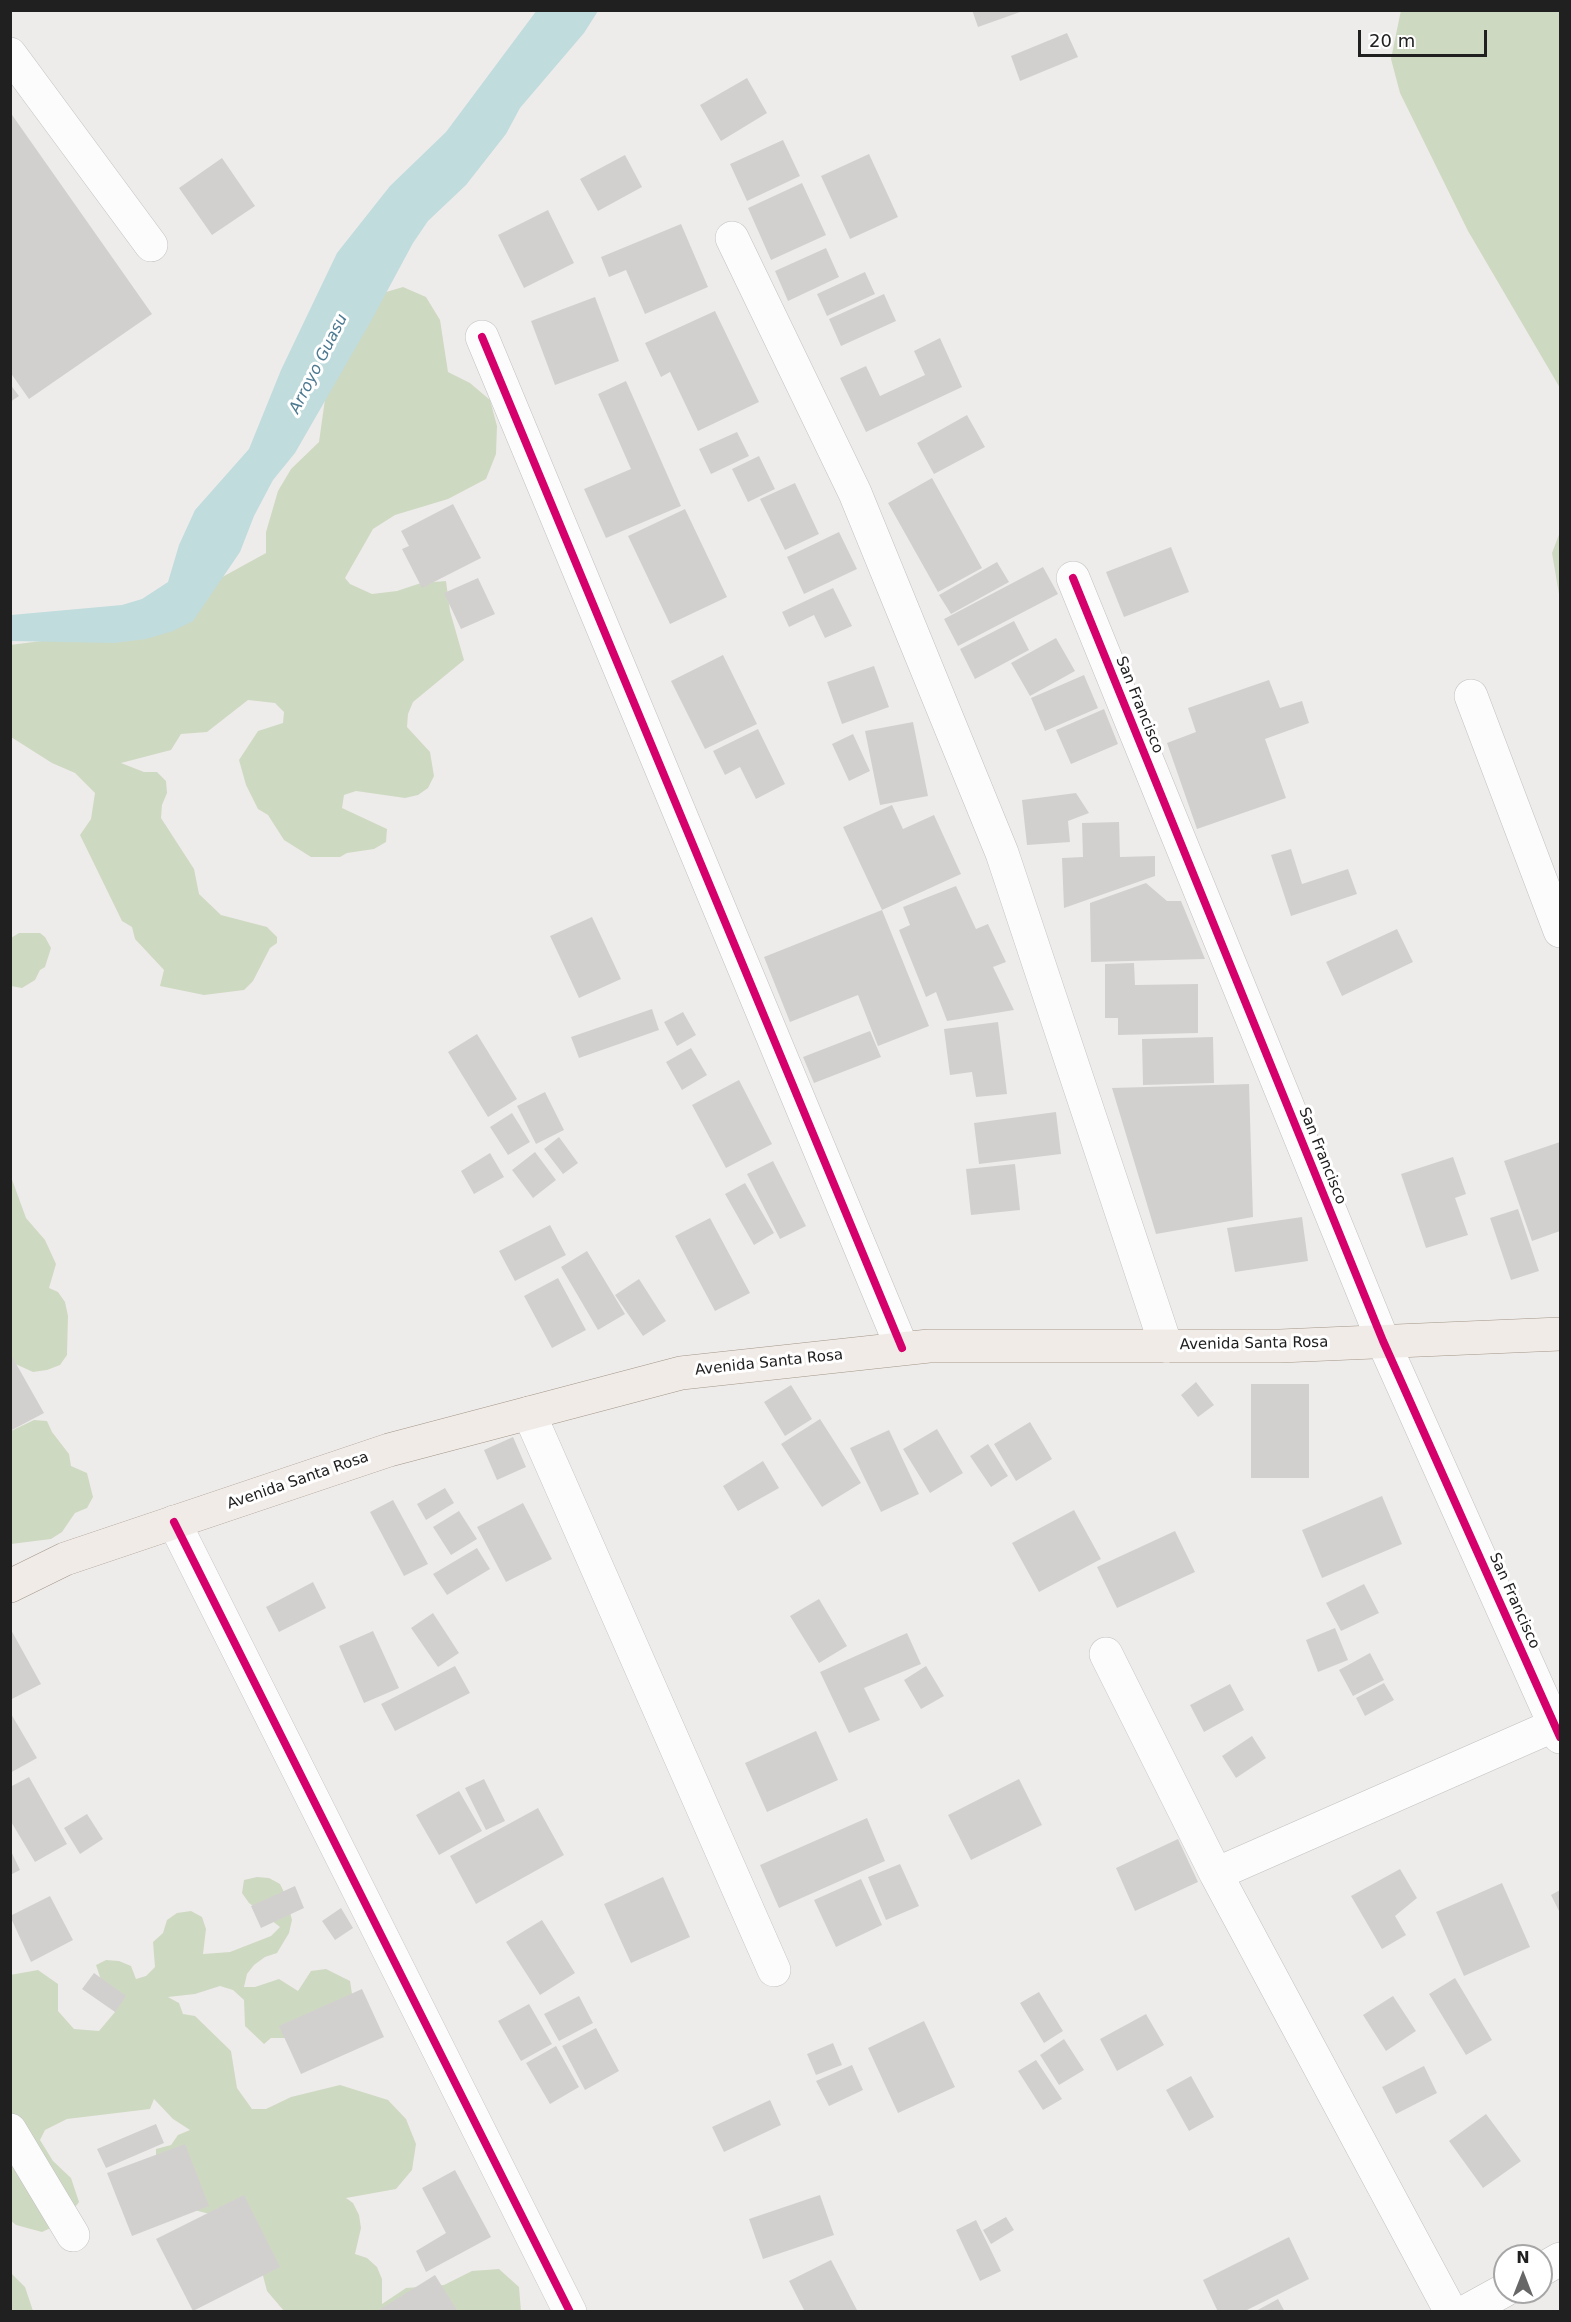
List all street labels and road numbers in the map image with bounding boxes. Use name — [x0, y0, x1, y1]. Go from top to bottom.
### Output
street label: San Francisco — [1111, 654, 1167, 756]
street label: San Francisco — [1294, 1105, 1350, 1207]
street label: Avenida Santa Rosa — [1180, 1334, 1328, 1354]
street label: Avenida Santa Rosa — [694, 1346, 844, 1380]
street label: Avenida Santa Rosa — [225, 1448, 371, 1514]
street label: San Francisco — [1485, 1550, 1543, 1652]

